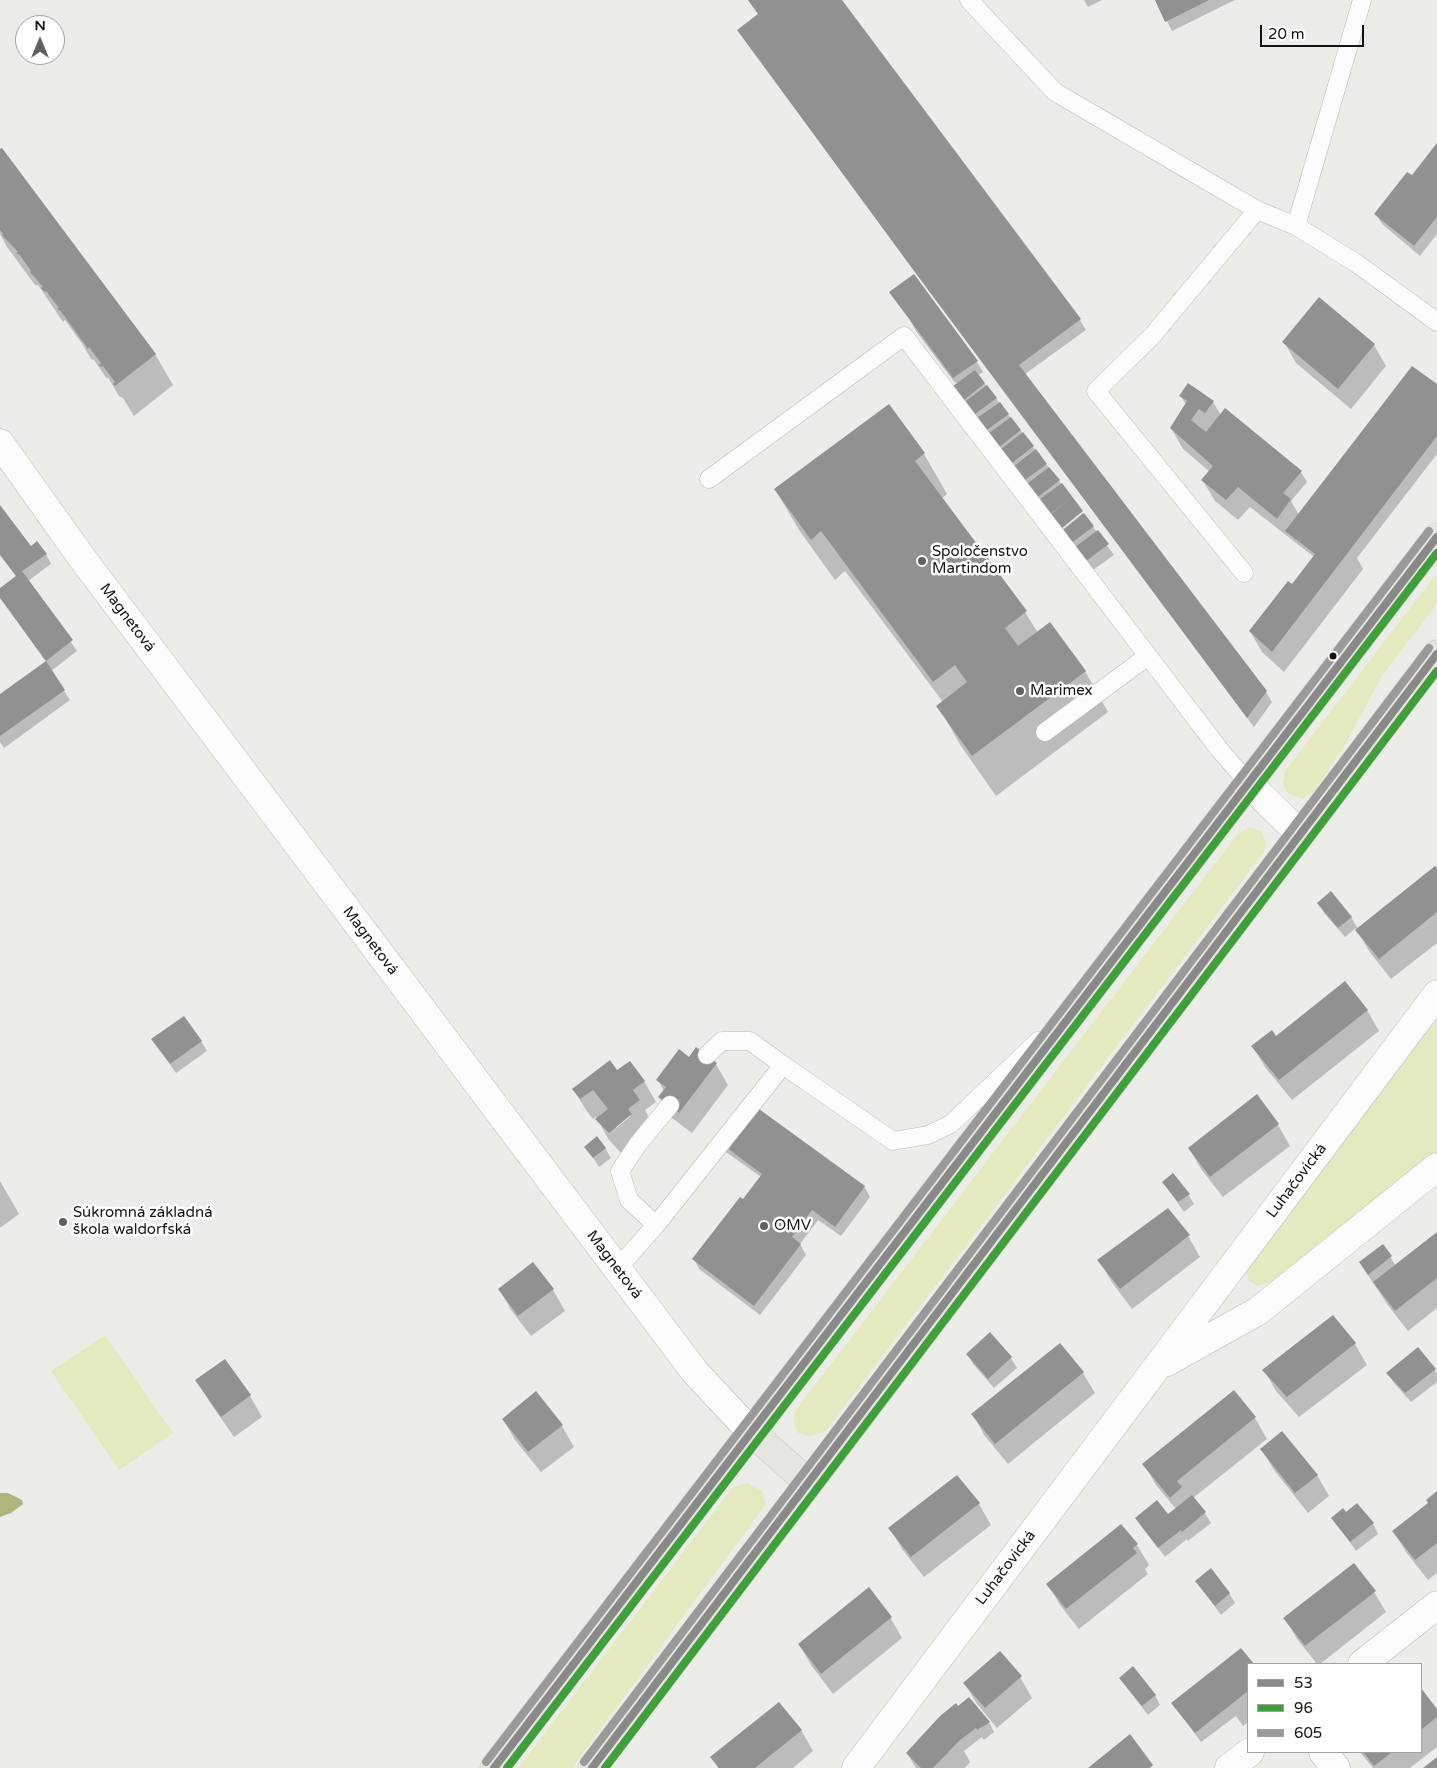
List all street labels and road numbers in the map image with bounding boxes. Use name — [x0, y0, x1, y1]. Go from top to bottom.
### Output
street label: Magnetová — [95, 580, 159, 656]
street label: Magnetová — [338, 903, 402, 979]
street label: Luhačovická — [1263, 1140, 1331, 1222]
street label: Magnetová — [582, 1227, 646, 1303]
street label: Luhačovická — [972, 1527, 1040, 1609]

